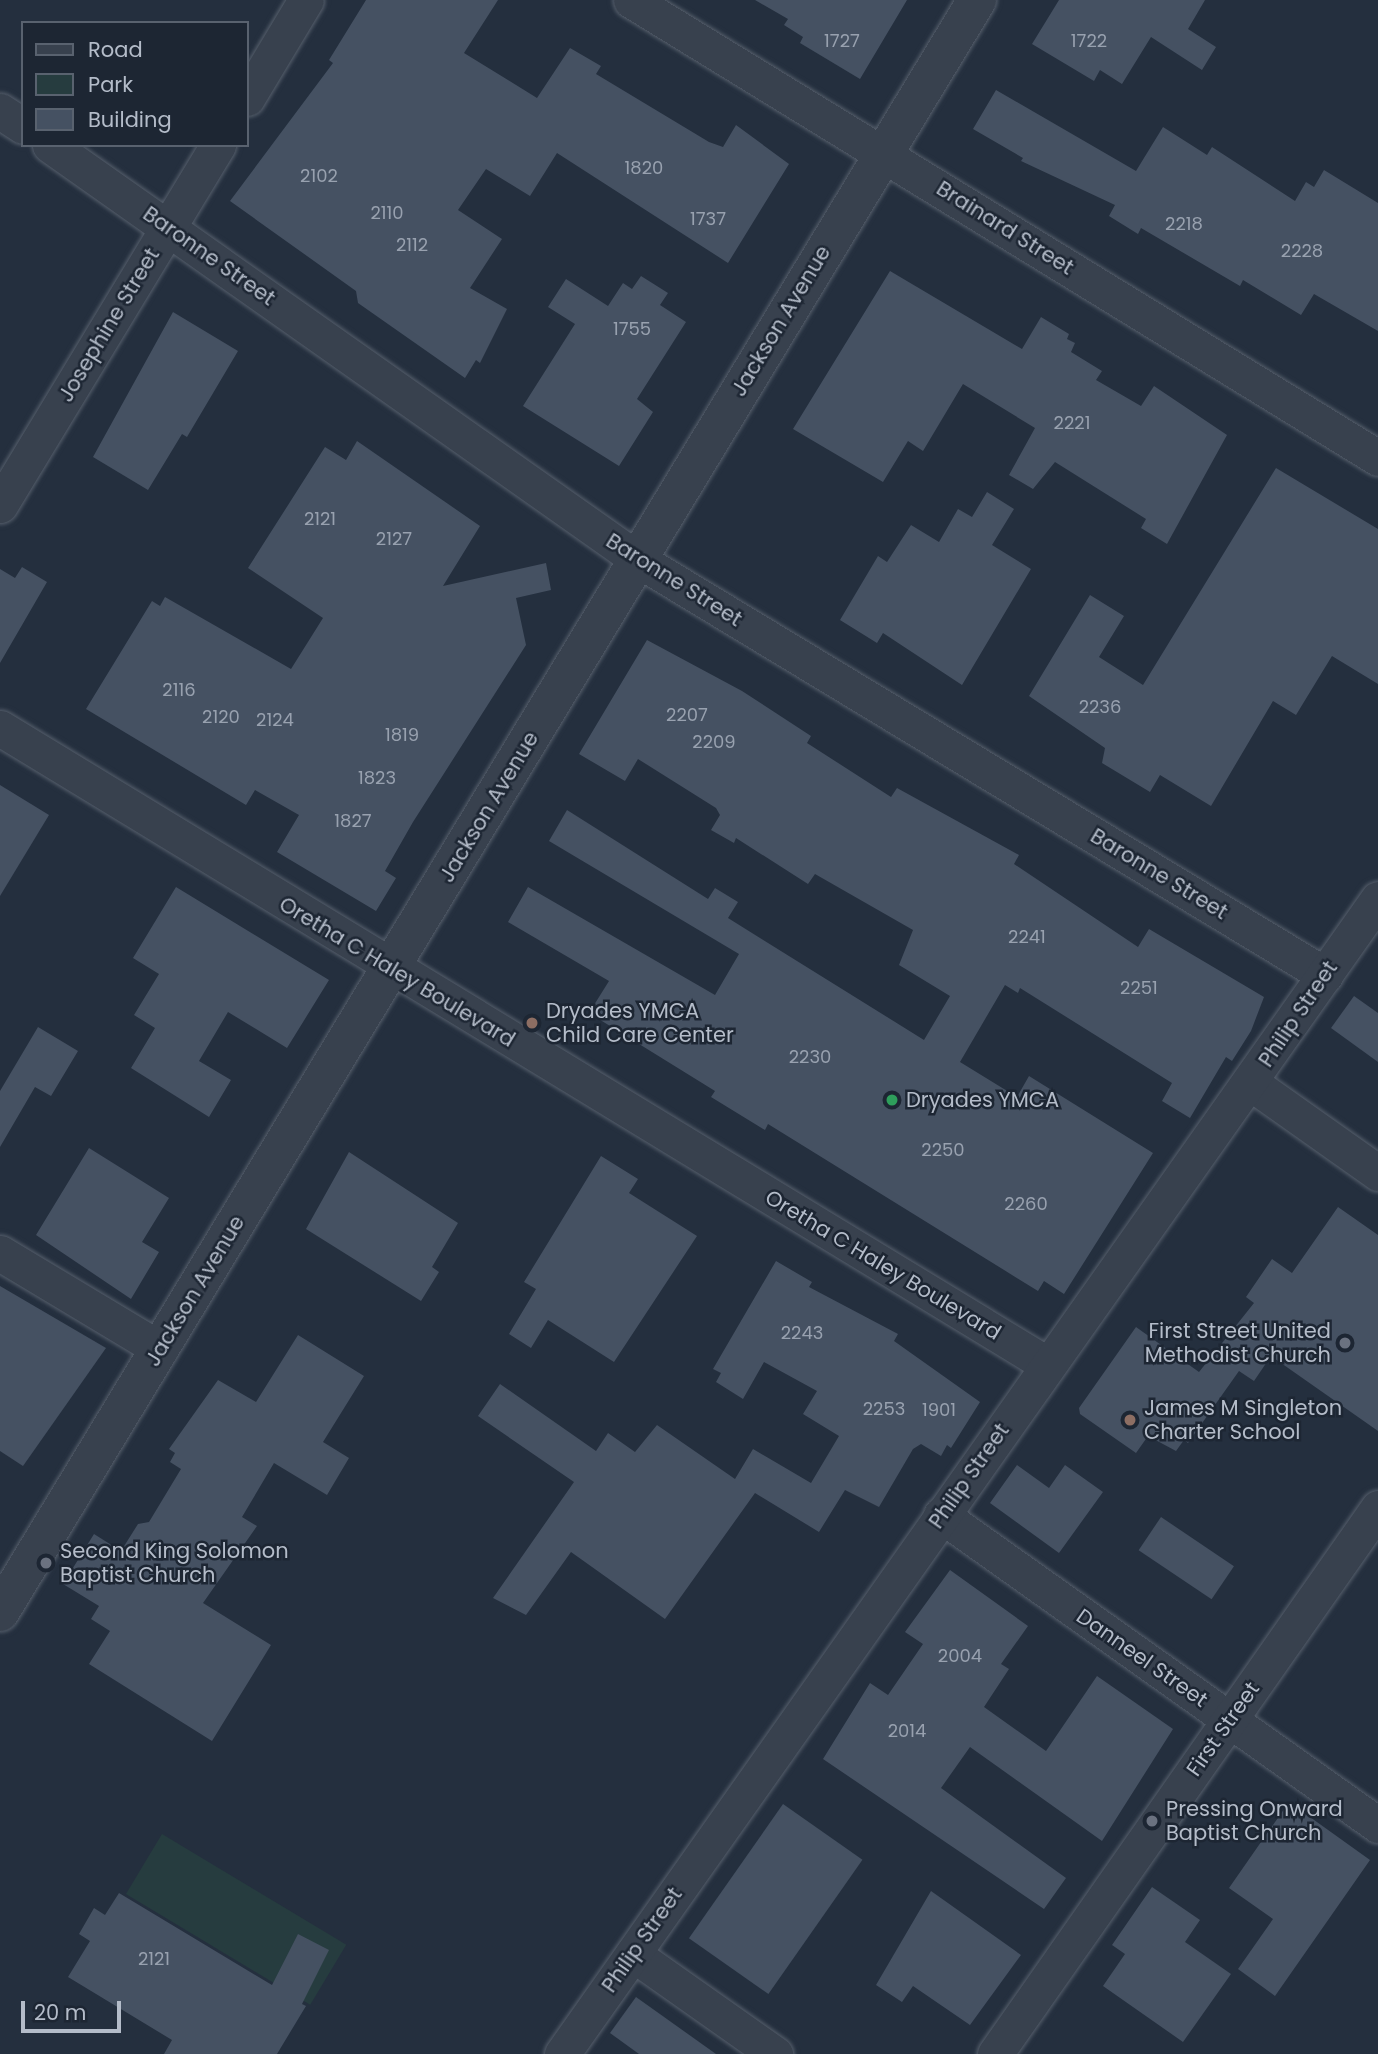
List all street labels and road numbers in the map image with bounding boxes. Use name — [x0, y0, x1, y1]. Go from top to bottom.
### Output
street label: Brainard Street — [932, 176, 1078, 280]
street label: Baronne Street — [138, 201, 280, 311]
street label: Jackson Avenue — [726, 241, 836, 401]
street label: Josephine Street — [53, 244, 165, 406]
street label: Baronne Street — [601, 528, 747, 632]
street label: Jackson Avenue — [434, 727, 544, 887]
street label: Baronne Street — [1086, 823, 1232, 925]
street label: Oretha C Haley Boulevard — [275, 892, 519, 1052]
street label: Philip Street — [1253, 956, 1343, 1072]
street label: Oretha C Haley Boulevard — [761, 1185, 1005, 1345]
street label: Jackson Avenue — [140, 1211, 250, 1371]
street label: Philip Street — [924, 1419, 1014, 1533]
street label: Danneel Street — [1072, 1603, 1212, 1713]
street label: First Street — [1181, 1677, 1265, 1781]
street label: Philip Street — [597, 1883, 687, 1997]

